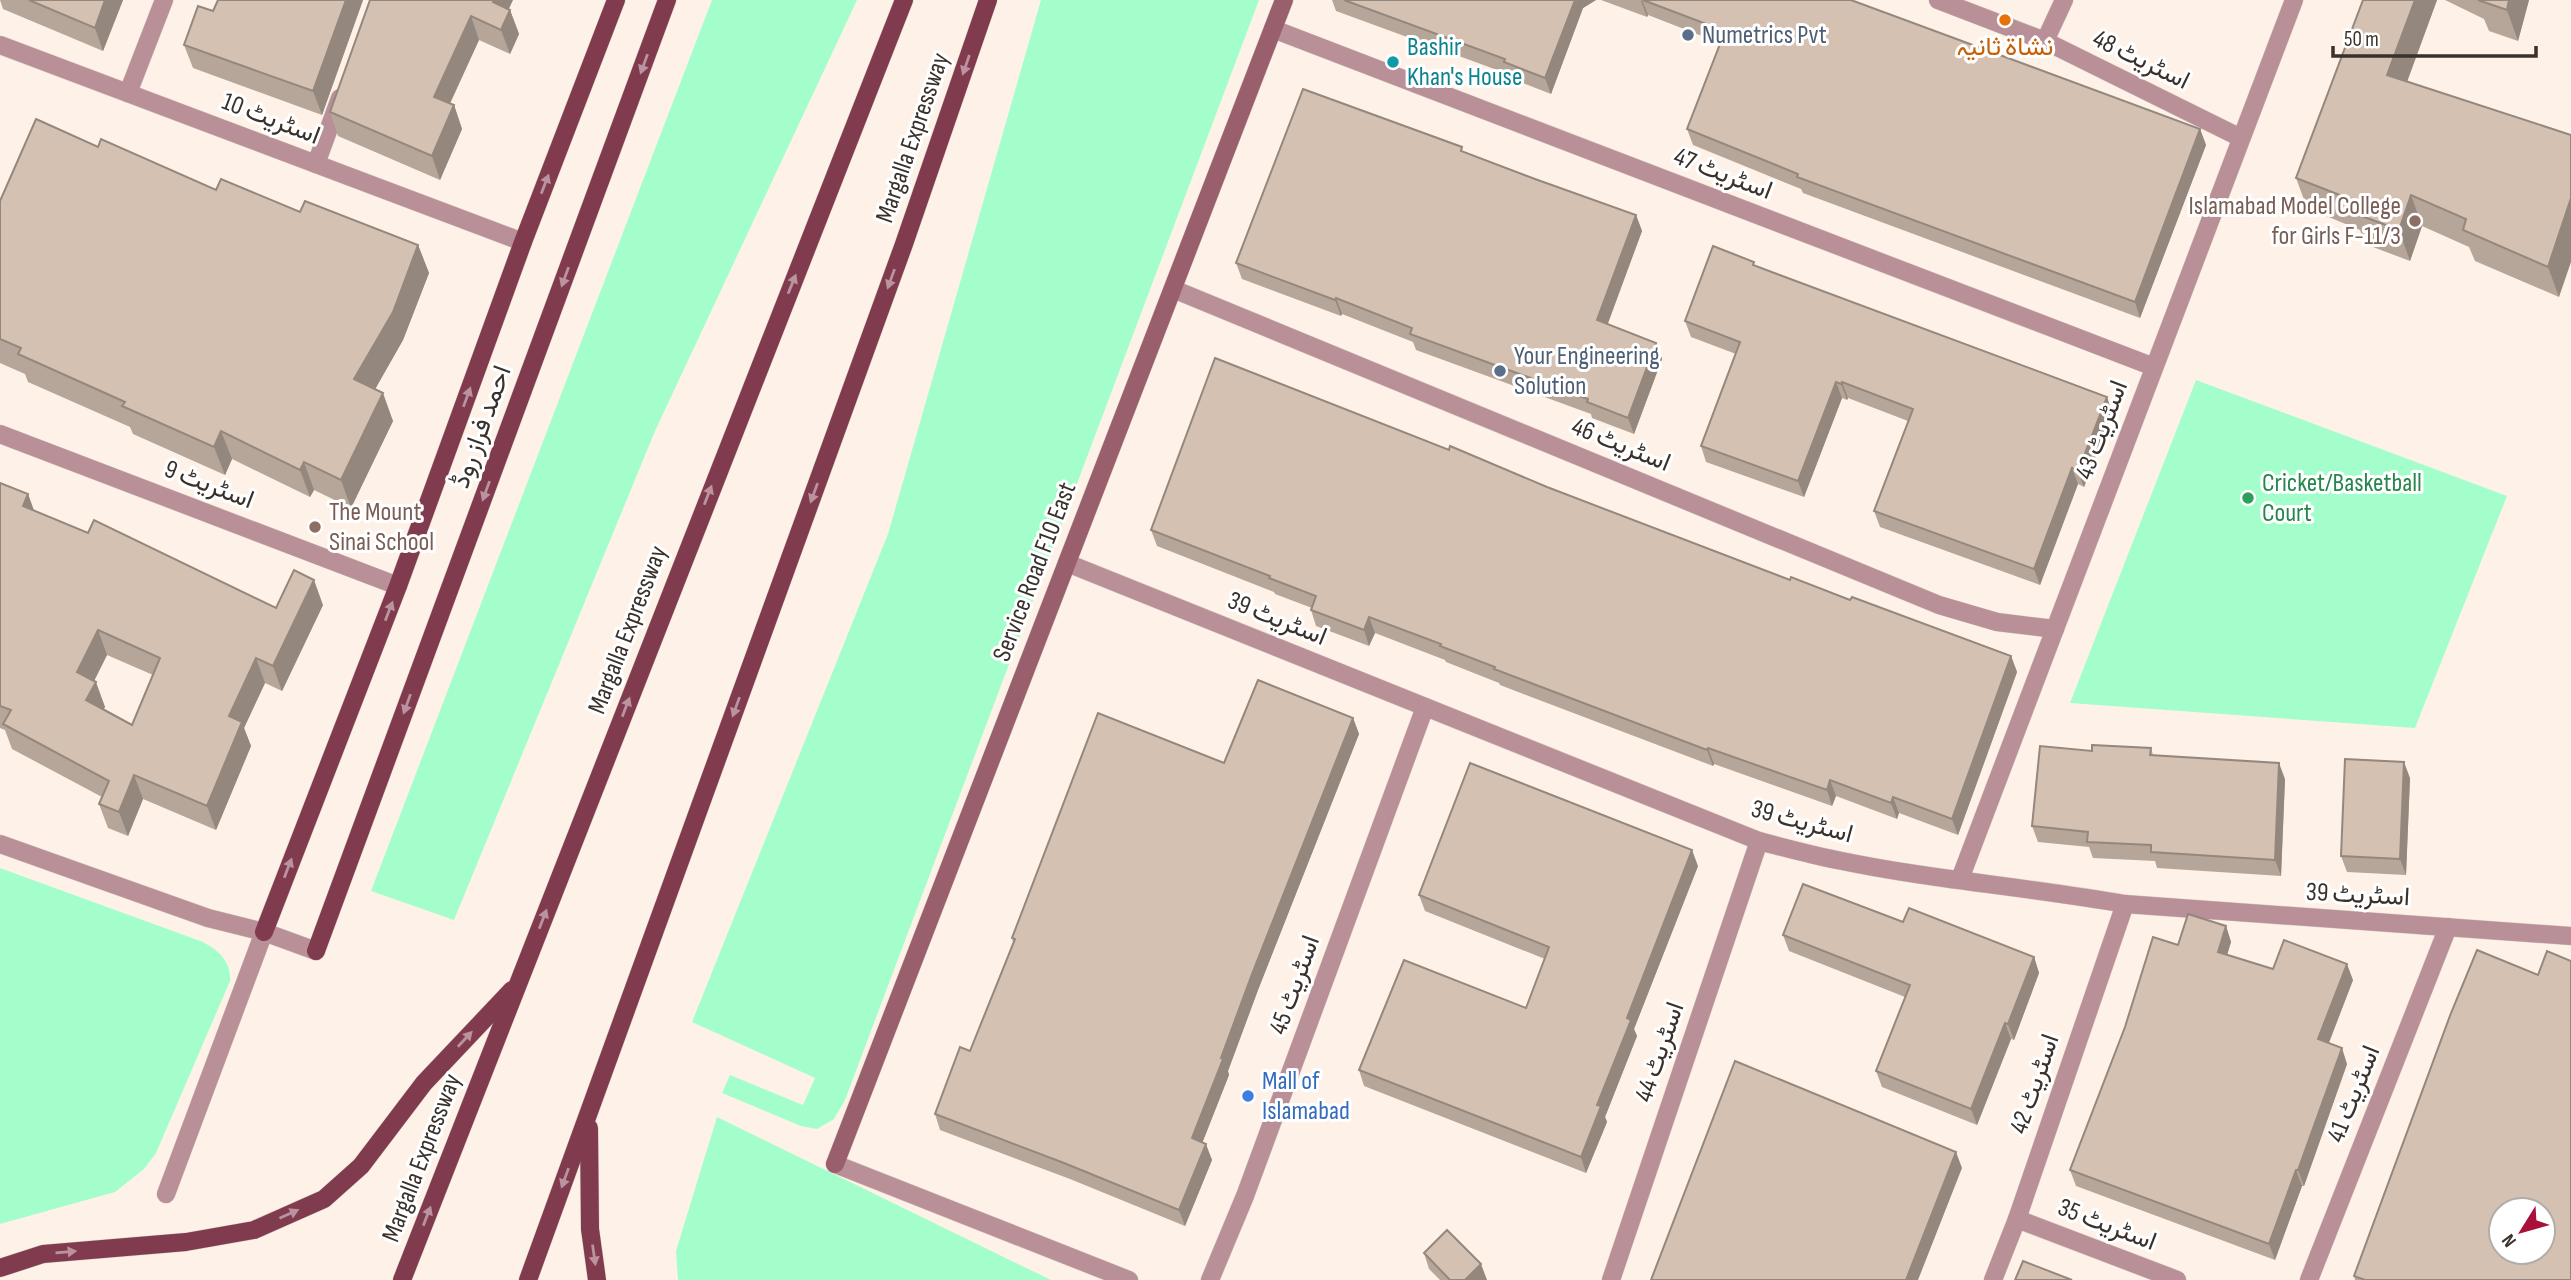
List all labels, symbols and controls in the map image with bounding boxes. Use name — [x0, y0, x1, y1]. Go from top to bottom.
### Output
marker: نشاۃ ثانیہ — [1997, 12, 2013, 28]
scale bar — [2333, 14, 2536, 58]
place label: Numetrics Pvt — [1702, 20, 1827, 51]
street label: اسٹریٹ 48 — [2087, 23, 2195, 97]
marker: Numetrics Pvt — [1680, 27, 1696, 43]
text: 50 m — [2344, 27, 2379, 52]
place label: Bashir Khan's House — [1407, 32, 1522, 93]
place label: نشاۃ ثانیہ — [1957, 32, 2053, 63]
street label: Margalla Expressway — [869, 49, 957, 227]
one-way arrow — [638, 54, 649, 75]
one-way arrow — [960, 54, 971, 75]
marker: Bashir Khan's House — [1385, 54, 1401, 70]
street label: اسٹریٹ 10 — [218, 86, 324, 152]
street label: اسٹریٹ 47 — [1669, 141, 1777, 207]
one-way arrow — [540, 173, 551, 194]
place label: Islamabad Model College for Girls F-11/3 — [2189, 191, 2401, 252]
marker: Islamabad Model College for Girls F-11/3 — [2407, 213, 2423, 229]
one-way arrow — [559, 267, 570, 288]
one-way arrow — [885, 269, 896, 290]
one-way arrow — [787, 273, 798, 294]
place label: Your Engineering Solution — [1514, 341, 1660, 402]
street label: احمد فراز روڈ — [446, 362, 518, 492]
marker: Your Engineering Solution — [1492, 363, 1508, 379]
street label: اسٹریٹ 43 — [2069, 376, 2135, 484]
one-way arrow — [462, 387, 473, 408]
street label: اسٹریٹ 46 — [1567, 411, 1675, 479]
street label: اسٹریٹ 9 — [160, 454, 258, 516]
place label: Cricket/Basketball Court — [2262, 468, 2422, 529]
street label: Service Road F10 East — [987, 478, 1083, 666]
one-way arrow — [480, 480, 491, 501]
one-way arrow — [808, 483, 819, 504]
one-way arrow — [703, 485, 714, 506]
marker: Cricket/Basketball Court — [2240, 490, 2256, 506]
place label: The Mount Sinai School — [329, 497, 434, 558]
marker: The Mount Sinai School — [307, 519, 323, 535]
street label: Margalla Expressway — [582, 542, 674, 718]
street label: اسٹریٹ 39 — [1223, 585, 1331, 653]
one-way arrow — [383, 600, 394, 621]
one-way arrow — [401, 694, 412, 715]
one-way arrow — [620, 697, 631, 718]
one-way arrow — [730, 697, 741, 718]
street label: اسٹریٹ 39 — [1748, 794, 1856, 850]
one-way arrow — [283, 858, 294, 879]
street label: اسٹریٹ 39 — [2305, 877, 2411, 913]
one-way arrow — [538, 909, 549, 930]
street label: اسٹریٹ 45 — [1263, 931, 1327, 1039]
street label: اسٹریٹ 44 — [1628, 998, 1692, 1106]
street label: اسٹریٹ 42 — [2004, 1030, 2066, 1138]
one-way arrow — [457, 1031, 473, 1048]
street label: اسٹریٹ 41 — [2321, 1041, 2387, 1147]
place label: Mall of Islamabad — [1262, 1066, 1350, 1127]
street label: Margalla Expressway — [376, 1070, 468, 1246]
marker: Mall of Islamabad — [1240, 1088, 1256, 1104]
one-way arrow — [560, 1167, 571, 1188]
street label: اسٹریٹ 35 — [2053, 1192, 2161, 1258]
north arrow — [2487, 1196, 2557, 1266]
one-way arrow — [422, 1206, 433, 1227]
one-way arrow — [279, 1208, 299, 1220]
text: N — [2497, 1229, 2522, 1251]
one-way arrow — [588, 1244, 599, 1266]
one-way arrow — [55, 1246, 77, 1257]

